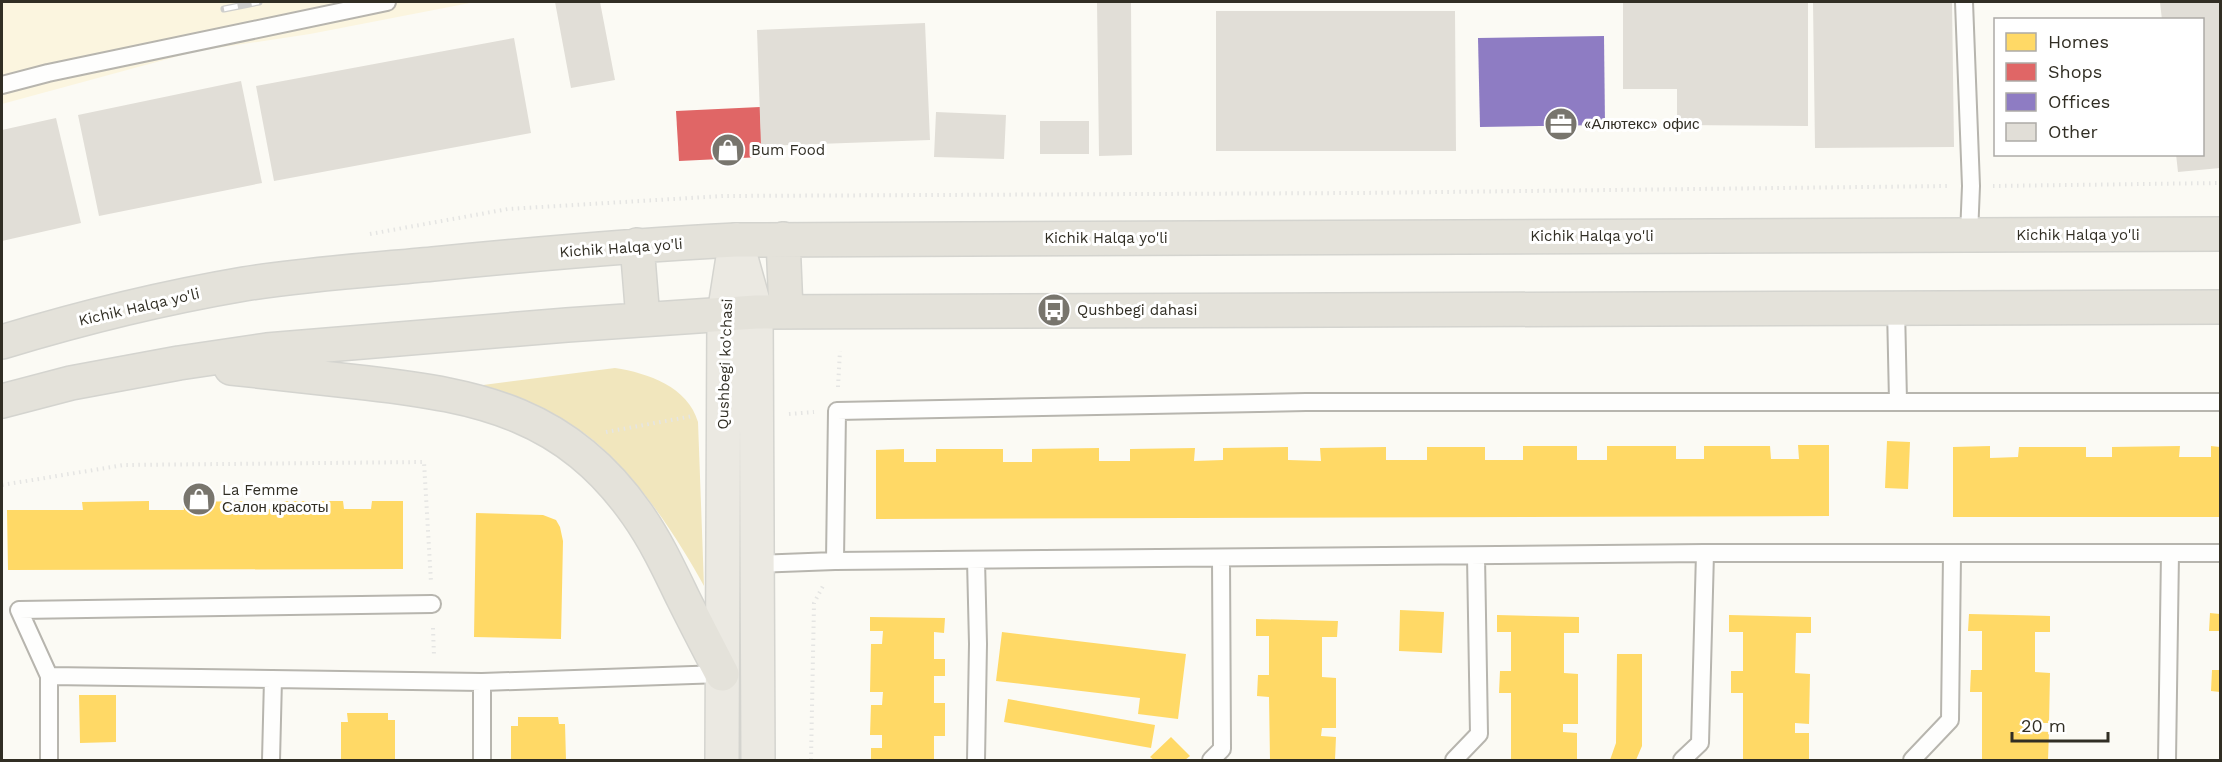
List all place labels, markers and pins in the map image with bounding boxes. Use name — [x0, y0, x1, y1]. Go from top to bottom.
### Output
office icon: «Алютекс» офис — [1543, 106, 1579, 142]
place label: «Алютекс» офис — [1584, 115, 1700, 133]
shop icon: Bum Food — [710, 132, 746, 168]
place label: Bum Food — [751, 141, 825, 159]
bus stop icon: Qushbegi dahasi — [1036, 292, 1072, 328]
place label: Qushbegi dahasi — [1077, 301, 1197, 319]
shop icon: La Femme Салон красоты — [181, 481, 217, 517]
place label: La Femme Салон красоты — [222, 481, 329, 516]

